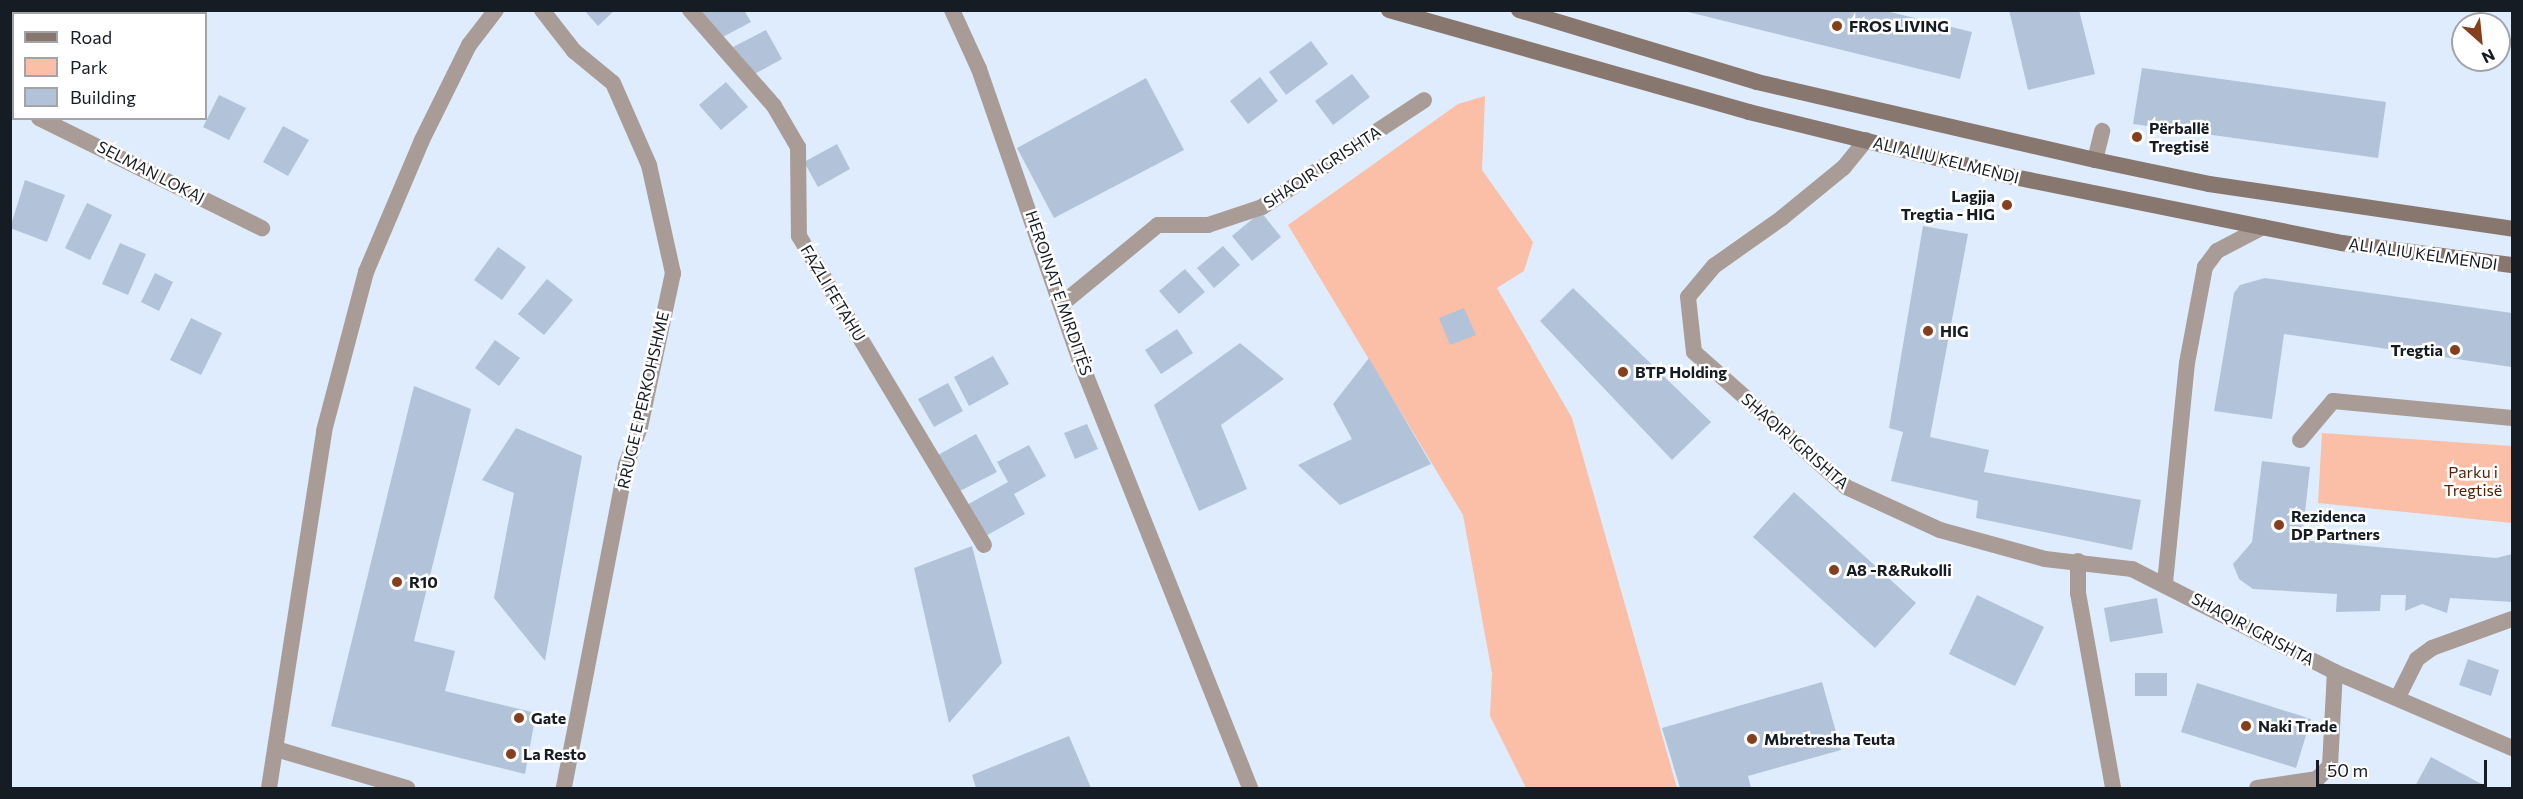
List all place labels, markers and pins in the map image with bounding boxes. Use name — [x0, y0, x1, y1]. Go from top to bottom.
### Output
place label: FROS LIVING — [1849, 16, 1949, 36]
marker: FROS LIVING — [1830, 19, 1844, 33]
place label: Përballë Tregtisë — [2149, 118, 2209, 156]
marker: Përballë Tregtisë — [2130, 130, 2144, 144]
place label: Lagjja Tregtia - HIG — [1901, 186, 1995, 224]
marker: Lagjja Tregtia - HIG — [2000, 198, 2014, 212]
place label: HIG — [1940, 321, 1969, 341]
marker: HIG — [1921, 324, 1935, 338]
place label: Tregtia — [2390, 340, 2443, 360]
marker: Tregtia — [2448, 343, 2462, 357]
place label: BTP Holding — [1635, 362, 1727, 382]
marker: BTP Holding — [1616, 365, 1630, 379]
place label: Rezidenca DP Partners — [2291, 506, 2380, 544]
marker: Rezidenca DP Partners — [2272, 518, 2286, 532]
place label: A8 -R&Rukolli — [1846, 560, 1952, 580]
marker: A8 -R&Rukolli — [1827, 563, 1841, 577]
place label: R10 — [409, 572, 438, 592]
marker: R10 — [390, 575, 404, 589]
place label: Gate — [531, 708, 566, 728]
marker: Gate — [512, 711, 526, 725]
place label: Naki Trade — [2258, 716, 2337, 736]
marker: Naki Trade — [2239, 719, 2253, 733]
place label: Mbretresha Teuta — [1764, 729, 1895, 749]
marker: Mbretresha Teuta — [1745, 732, 1759, 746]
place label: La Resto — [523, 744, 586, 764]
marker: La Resto — [504, 747, 518, 761]

